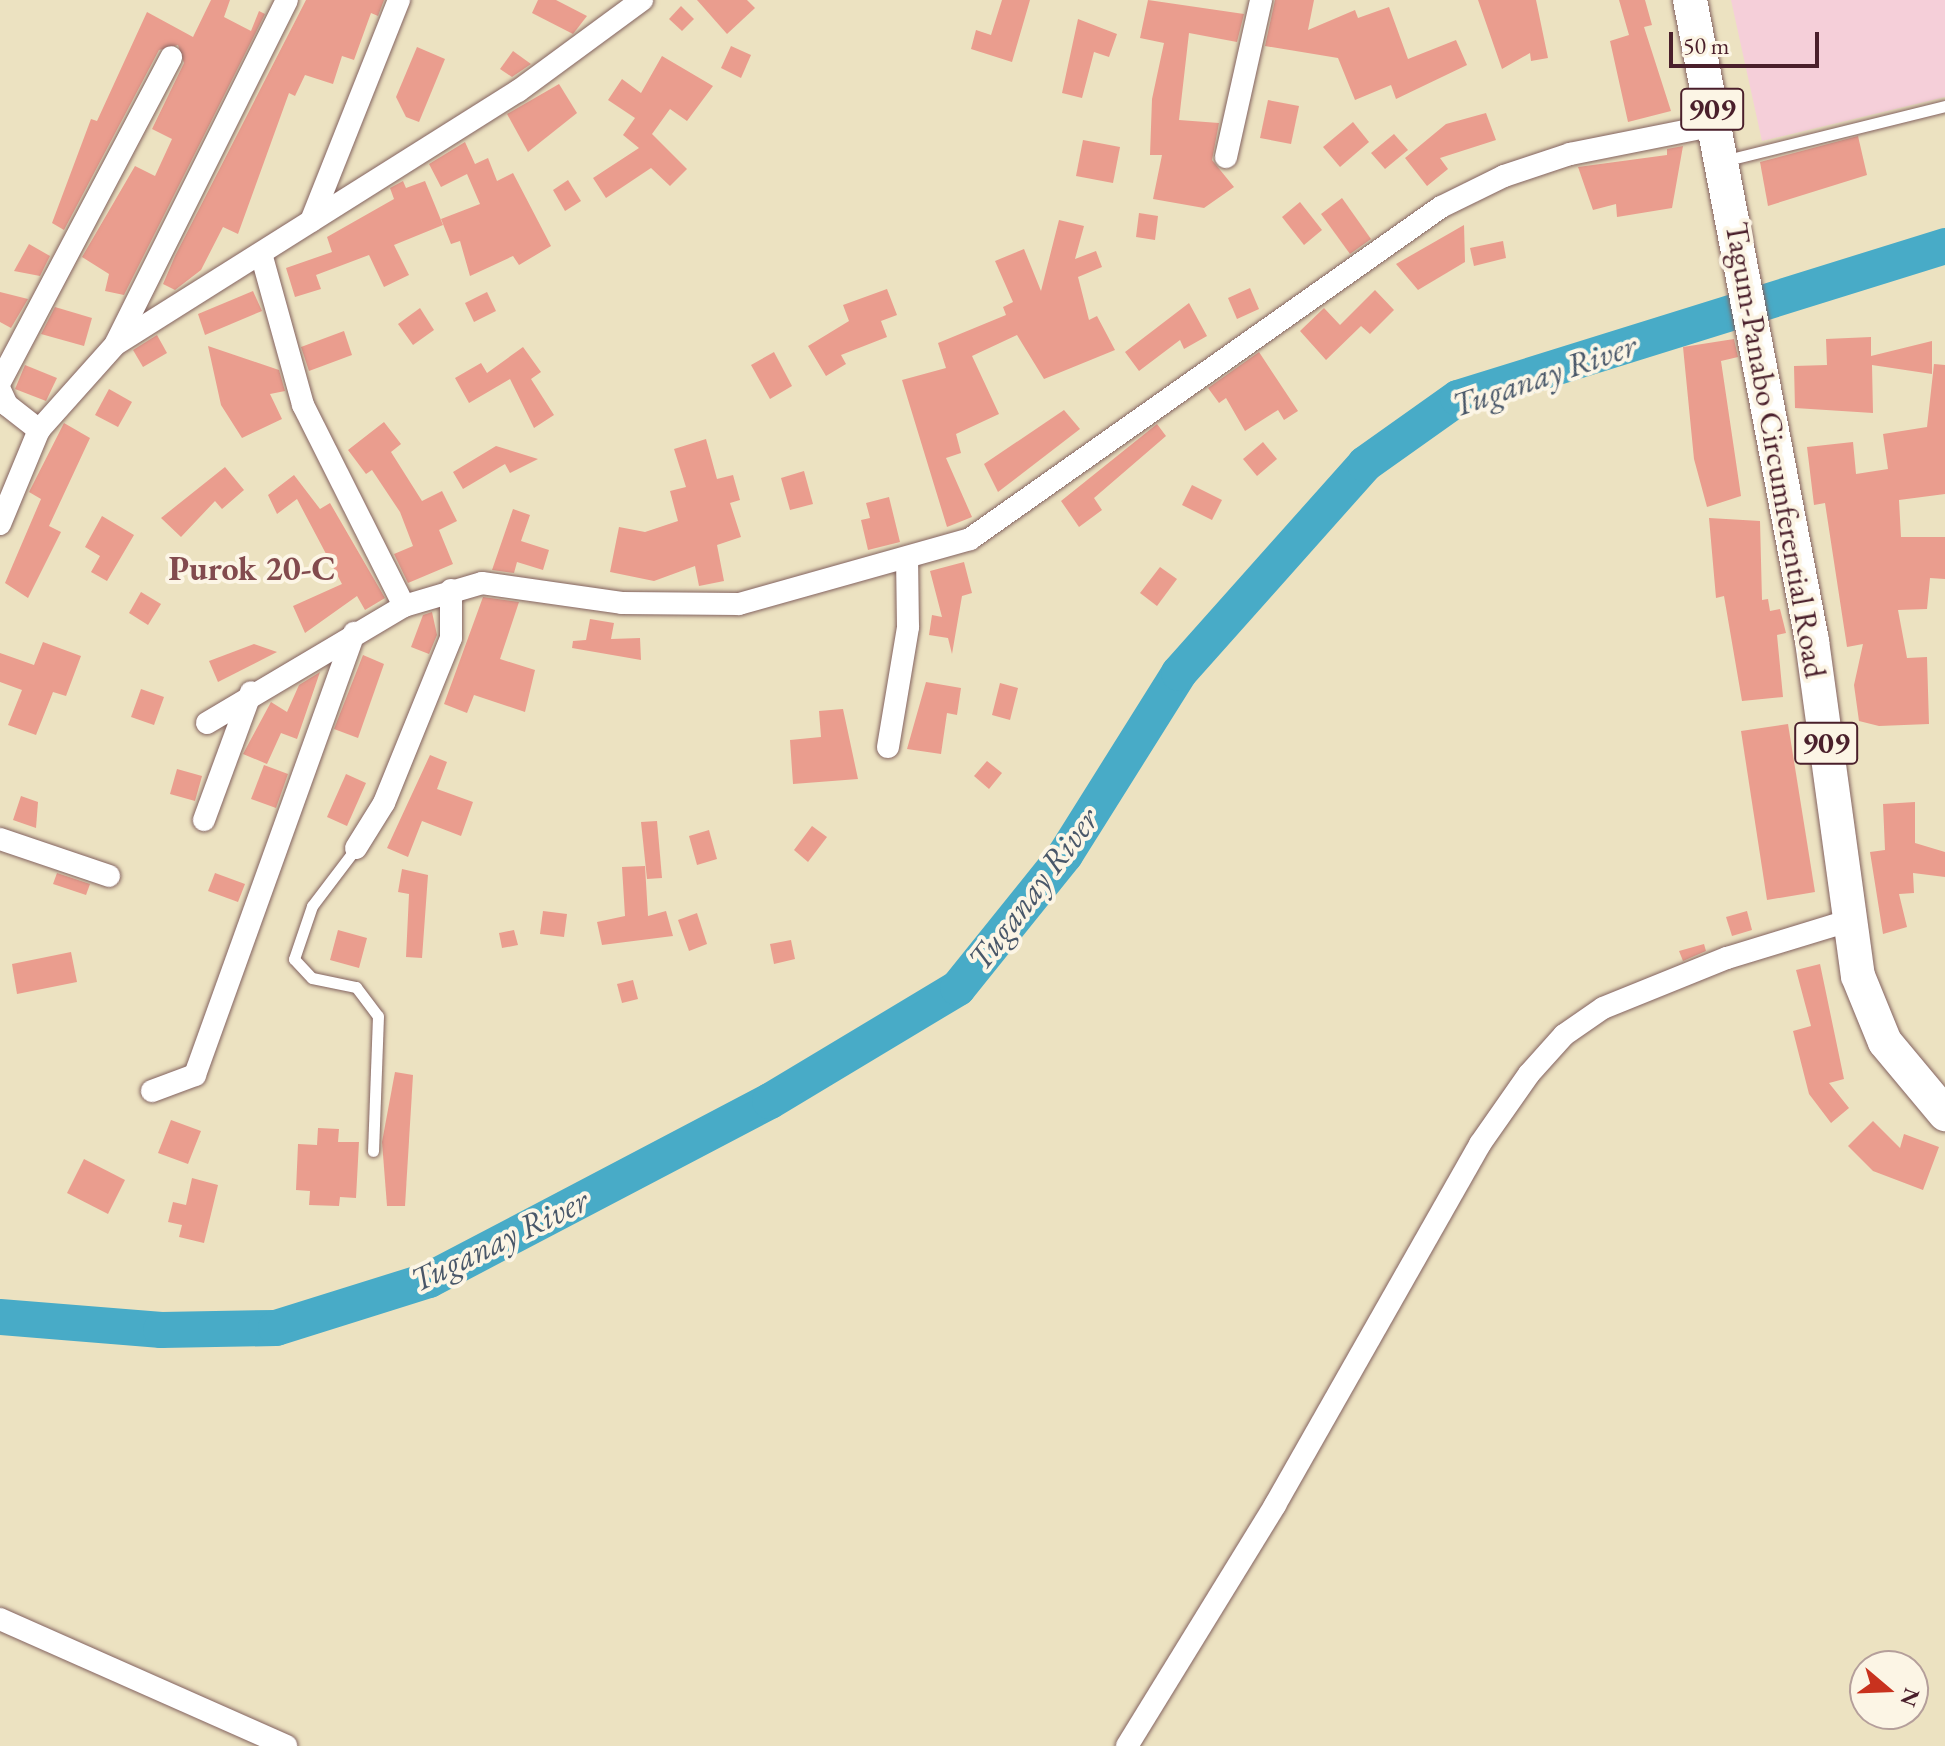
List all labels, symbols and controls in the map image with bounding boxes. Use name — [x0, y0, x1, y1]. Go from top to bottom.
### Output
scale bar — [1673, 16, 1823, 66]
text: 50 m — [1683, 30, 1730, 61]
road number: 909 — [1680, 83, 1744, 135]
street label: Tagum-Panabo Circumferential Road — [1717, 219, 1835, 681]
water label: Tuganay River — [1446, 324, 1642, 426]
district label: Purok 20-C — [168, 549, 336, 589]
road number: 909 — [1794, 717, 1858, 769]
water label: Tuganay River — [959, 800, 1107, 978]
water label: Tuganay River — [404, 1179, 594, 1301]
north arrow — [1849, 1650, 1929, 1730]
text: N — [1894, 1684, 1927, 1710]

